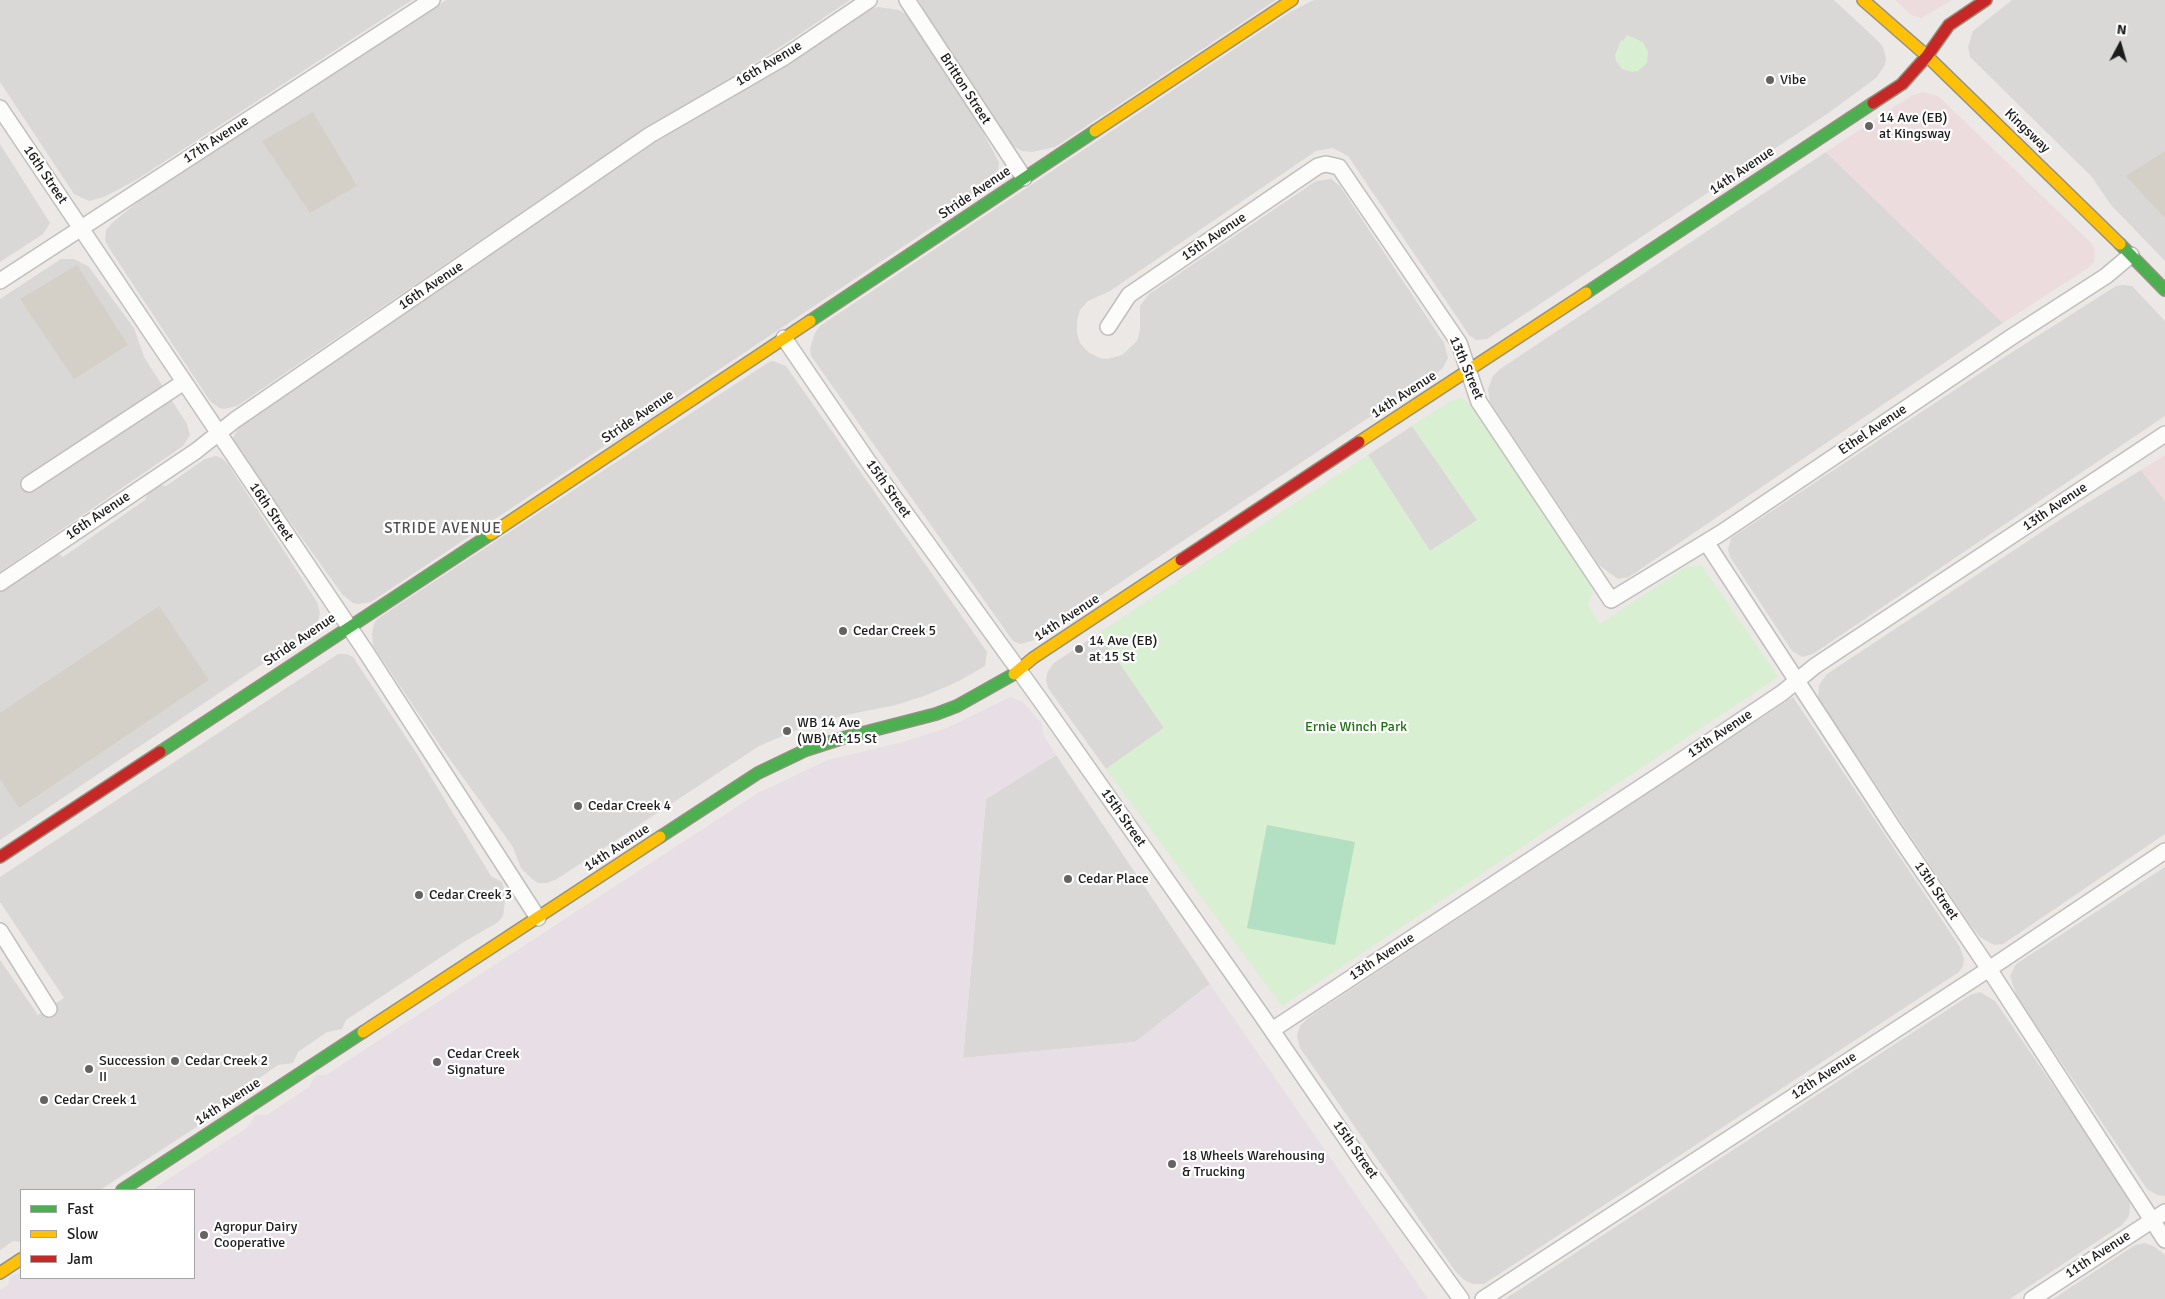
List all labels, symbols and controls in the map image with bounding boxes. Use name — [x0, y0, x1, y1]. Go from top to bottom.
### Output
north arrow — [2095, 20, 2145, 70]
text: N — [2116, 21, 2127, 39]
street label: 16th Avenue — [733, 38, 805, 90]
street label: Britton Street — [936, 50, 994, 128]
place label: Vibe — [1780, 72, 1806, 88]
marker: Vibe — [1764, 74, 1776, 86]
street label: Kingsway — [2001, 105, 2053, 157]
place label: 14 Ave (EB) at Kingsway — [1879, 110, 1951, 142]
street label: 17th Avenue — [180, 113, 252, 167]
marker: 14 Ave (EB) at Kingsway — [1863, 120, 1875, 132]
street label: 16th Street — [19, 142, 71, 208]
street label: 14th Avenue — [1706, 143, 1778, 199]
street label: Stride Avenue — [936, 163, 1014, 223]
street label: 15th Avenue — [1178, 209, 1250, 265]
street label: 16th Avenue — [395, 258, 467, 314]
street label: 13th Street — [1445, 334, 1487, 402]
street label: 14th Avenue — [1368, 368, 1440, 422]
street label: Stride Avenue — [599, 387, 677, 447]
street label: Ethel Avenue — [1836, 401, 1910, 459]
street label: 15th Street — [862, 457, 914, 521]
street label: 16th Street — [245, 479, 297, 545]
street label: 13th Avenue — [2019, 479, 2091, 535]
street label: 16th Avenue — [62, 488, 134, 544]
district label: STRIDE AVENUE — [383, 520, 503, 538]
street label: 14th Avenue — [1031, 591, 1103, 645]
street label: Stride Avenue — [261, 610, 339, 670]
place label: Cedar Creek 5 — [853, 623, 936, 639]
marker: Cedar Creek 5 — [837, 625, 849, 637]
place label: 14 Ave (EB) at 15 St — [1089, 633, 1157, 666]
marker: 14 Ave (EB) at 15 St — [1073, 643, 1085, 655]
street label: 13th Avenue — [1684, 706, 1756, 762]
place label: WB 14 Ave (WB) At 15 St — [797, 715, 877, 748]
park label: Ernie Winch Park — [1305, 719, 1407, 735]
marker: WB 14 Ave (WB) At 15 St — [781, 725, 793, 737]
street label: 15th Street — [1097, 786, 1149, 850]
place label: Cedar Creek 4 — [588, 798, 671, 814]
marker: Cedar Creek 4 — [572, 800, 584, 812]
street label: 14th Avenue — [581, 821, 653, 875]
street label: 13th Street — [1910, 858, 1962, 924]
place label: Cedar Place — [1078, 871, 1149, 887]
marker: Cedar Place — [1062, 873, 1074, 885]
place label: Cedar Creek 3 — [429, 887, 512, 903]
marker: Cedar Creek 3 — [413, 889, 425, 901]
street label: 13th Avenue — [1346, 930, 1418, 984]
place label: Cedar Creek Signature — [447, 1046, 520, 1078]
street label: 12th Avenue — [1788, 1049, 1860, 1103]
place label: Succession II — [99, 1053, 165, 1086]
place label: Cedar Creek 2 — [185, 1053, 268, 1069]
marker: Cedar Creek 2 — [169, 1055, 181, 1067]
marker: Cedar Creek Signature — [431, 1056, 443, 1068]
marker: Succession II — [83, 1063, 95, 1075]
street label: 14th Avenue — [192, 1075, 264, 1129]
place label: Cedar Creek 1 — [54, 1092, 137, 1108]
marker: Cedar Creek 1 — [38, 1094, 50, 1106]
street label: 15th Street — [1329, 1118, 1381, 1182]
place label: 18 Wheels Warehousing & Trucking — [1182, 1148, 1325, 1180]
marker: 18 Wheels Warehousing & Trucking — [1166, 1158, 1178, 1170]
legend — [20, 1189, 195, 1279]
text: Fast — [67, 1200, 94, 1218]
place label: Agropur Dairy Cooperative — [214, 1219, 297, 1252]
text: Slow — [67, 1225, 98, 1243]
street label: 11th Avenue — [2062, 1228, 2134, 1282]
marker: Agropur Dairy Cooperative — [198, 1229, 210, 1241]
text: Jam — [67, 1250, 93, 1268]

